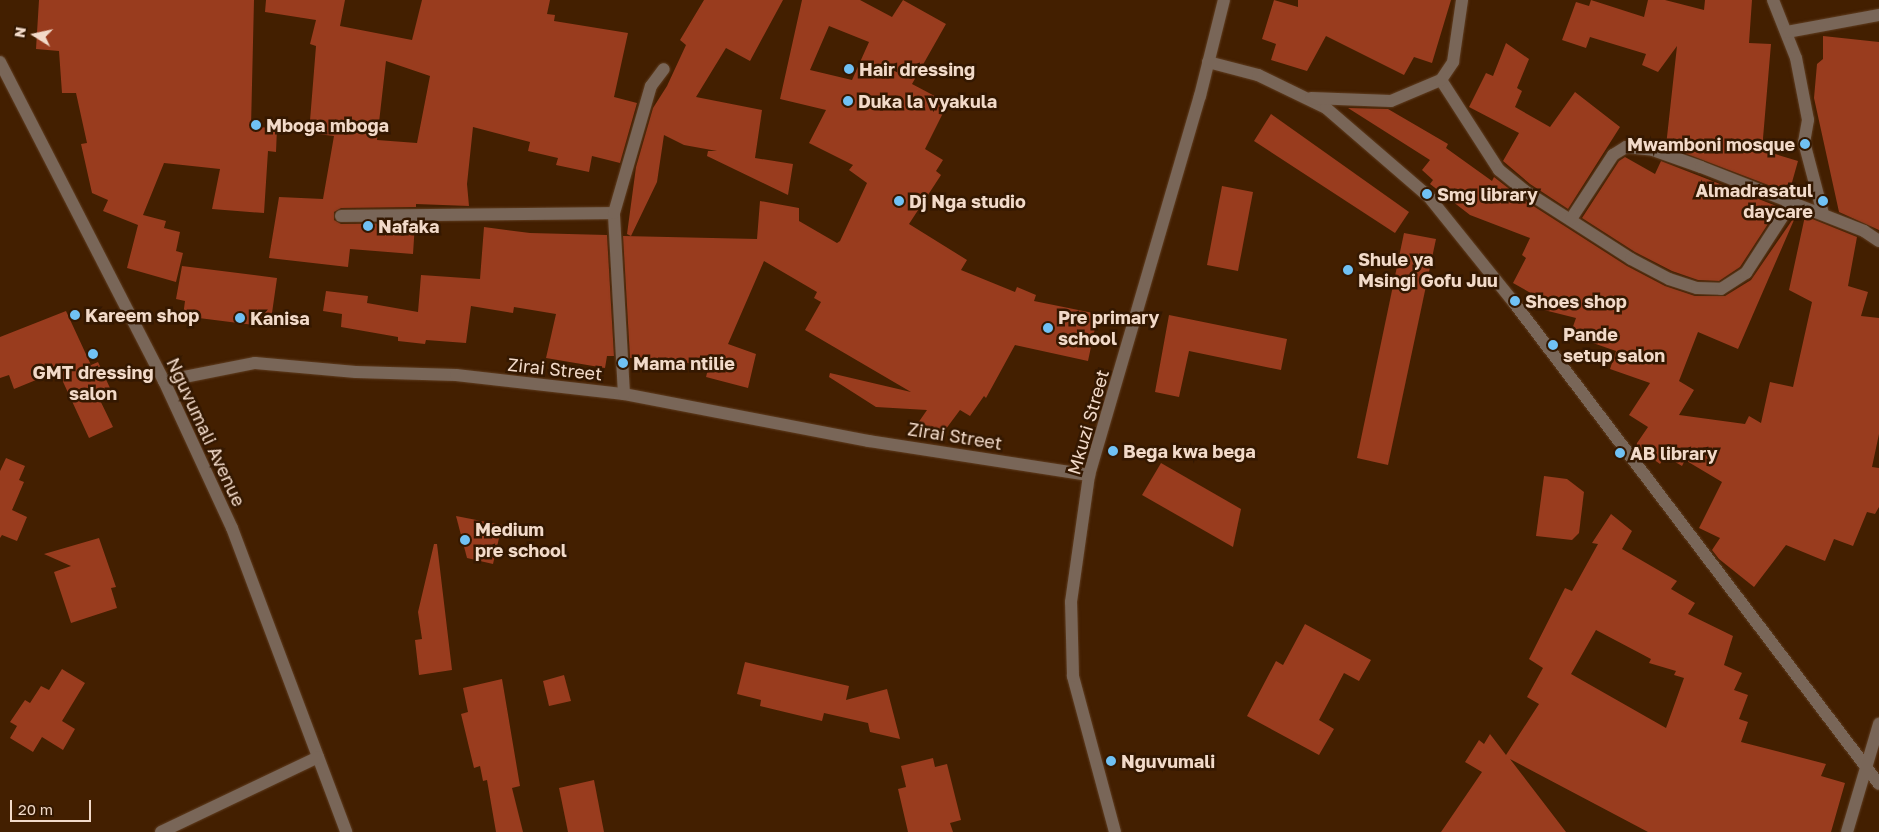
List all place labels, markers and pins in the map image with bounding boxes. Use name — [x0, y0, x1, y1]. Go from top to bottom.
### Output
place label: Hair dressing — [859, 58, 975, 80]
marker: Hair dressing — [843, 63, 855, 75]
place label: Duka la vyakula — [858, 90, 997, 112]
marker: Duka la vyakula — [842, 95, 854, 107]
place label: Mboga mboga — [266, 114, 389, 136]
marker: Mboga mboga — [250, 119, 262, 131]
place label: Mwamboni mosque — [1627, 133, 1795, 155]
marker: Mwamboni mosque — [1799, 138, 1811, 150]
place label: Almadrasatul daycare — [1695, 180, 1813, 222]
place label: Smg library — [1437, 183, 1538, 205]
marker: Smg library — [1421, 188, 1433, 200]
place label: Dj Nga studio — [909, 190, 1026, 212]
marker: Dj Nga studio — [893, 195, 905, 207]
marker: Almadrasatul daycare — [1817, 195, 1829, 207]
place label: Nafaka — [378, 215, 439, 237]
marker: Nafaka — [362, 220, 374, 232]
place label: Shule ya Msingi Gofu Juu — [1358, 249, 1498, 292]
marker: Shule ya Msingi Gofu Juu — [1342, 264, 1354, 276]
place label: Shoes shop — [1525, 290, 1627, 312]
marker: Shoes shop — [1509, 295, 1521, 307]
place label: Kareem shop — [85, 304, 199, 326]
place label: Kanisa — [250, 307, 310, 329]
place label: Pre primary school — [1058, 307, 1159, 350]
marker: Kareem shop — [69, 309, 81, 321]
marker: Kanisa — [234, 312, 246, 324]
marker: Pre primary school — [1042, 322, 1054, 334]
place label: Pande setup salon — [1563, 324, 1665, 366]
marker: Pande setup salon — [1547, 339, 1559, 351]
marker: GMT dressing salon — [87, 348, 99, 360]
place label: Mama ntilie — [633, 352, 735, 374]
marker: Mama ntilie — [617, 357, 629, 369]
place label: GMT dressing salon — [33, 362, 153, 404]
place label: Bega kwa bega — [1123, 440, 1256, 462]
place label: AB library — [1630, 442, 1717, 464]
marker: Bega kwa bega — [1107, 445, 1119, 457]
marker: AB library — [1614, 447, 1626, 459]
place label: Medium pre school — [475, 519, 567, 562]
marker: Medium pre school — [459, 534, 471, 546]
place label: Nguvumali — [1121, 750, 1215, 772]
marker: Nguvumali — [1105, 755, 1117, 767]

